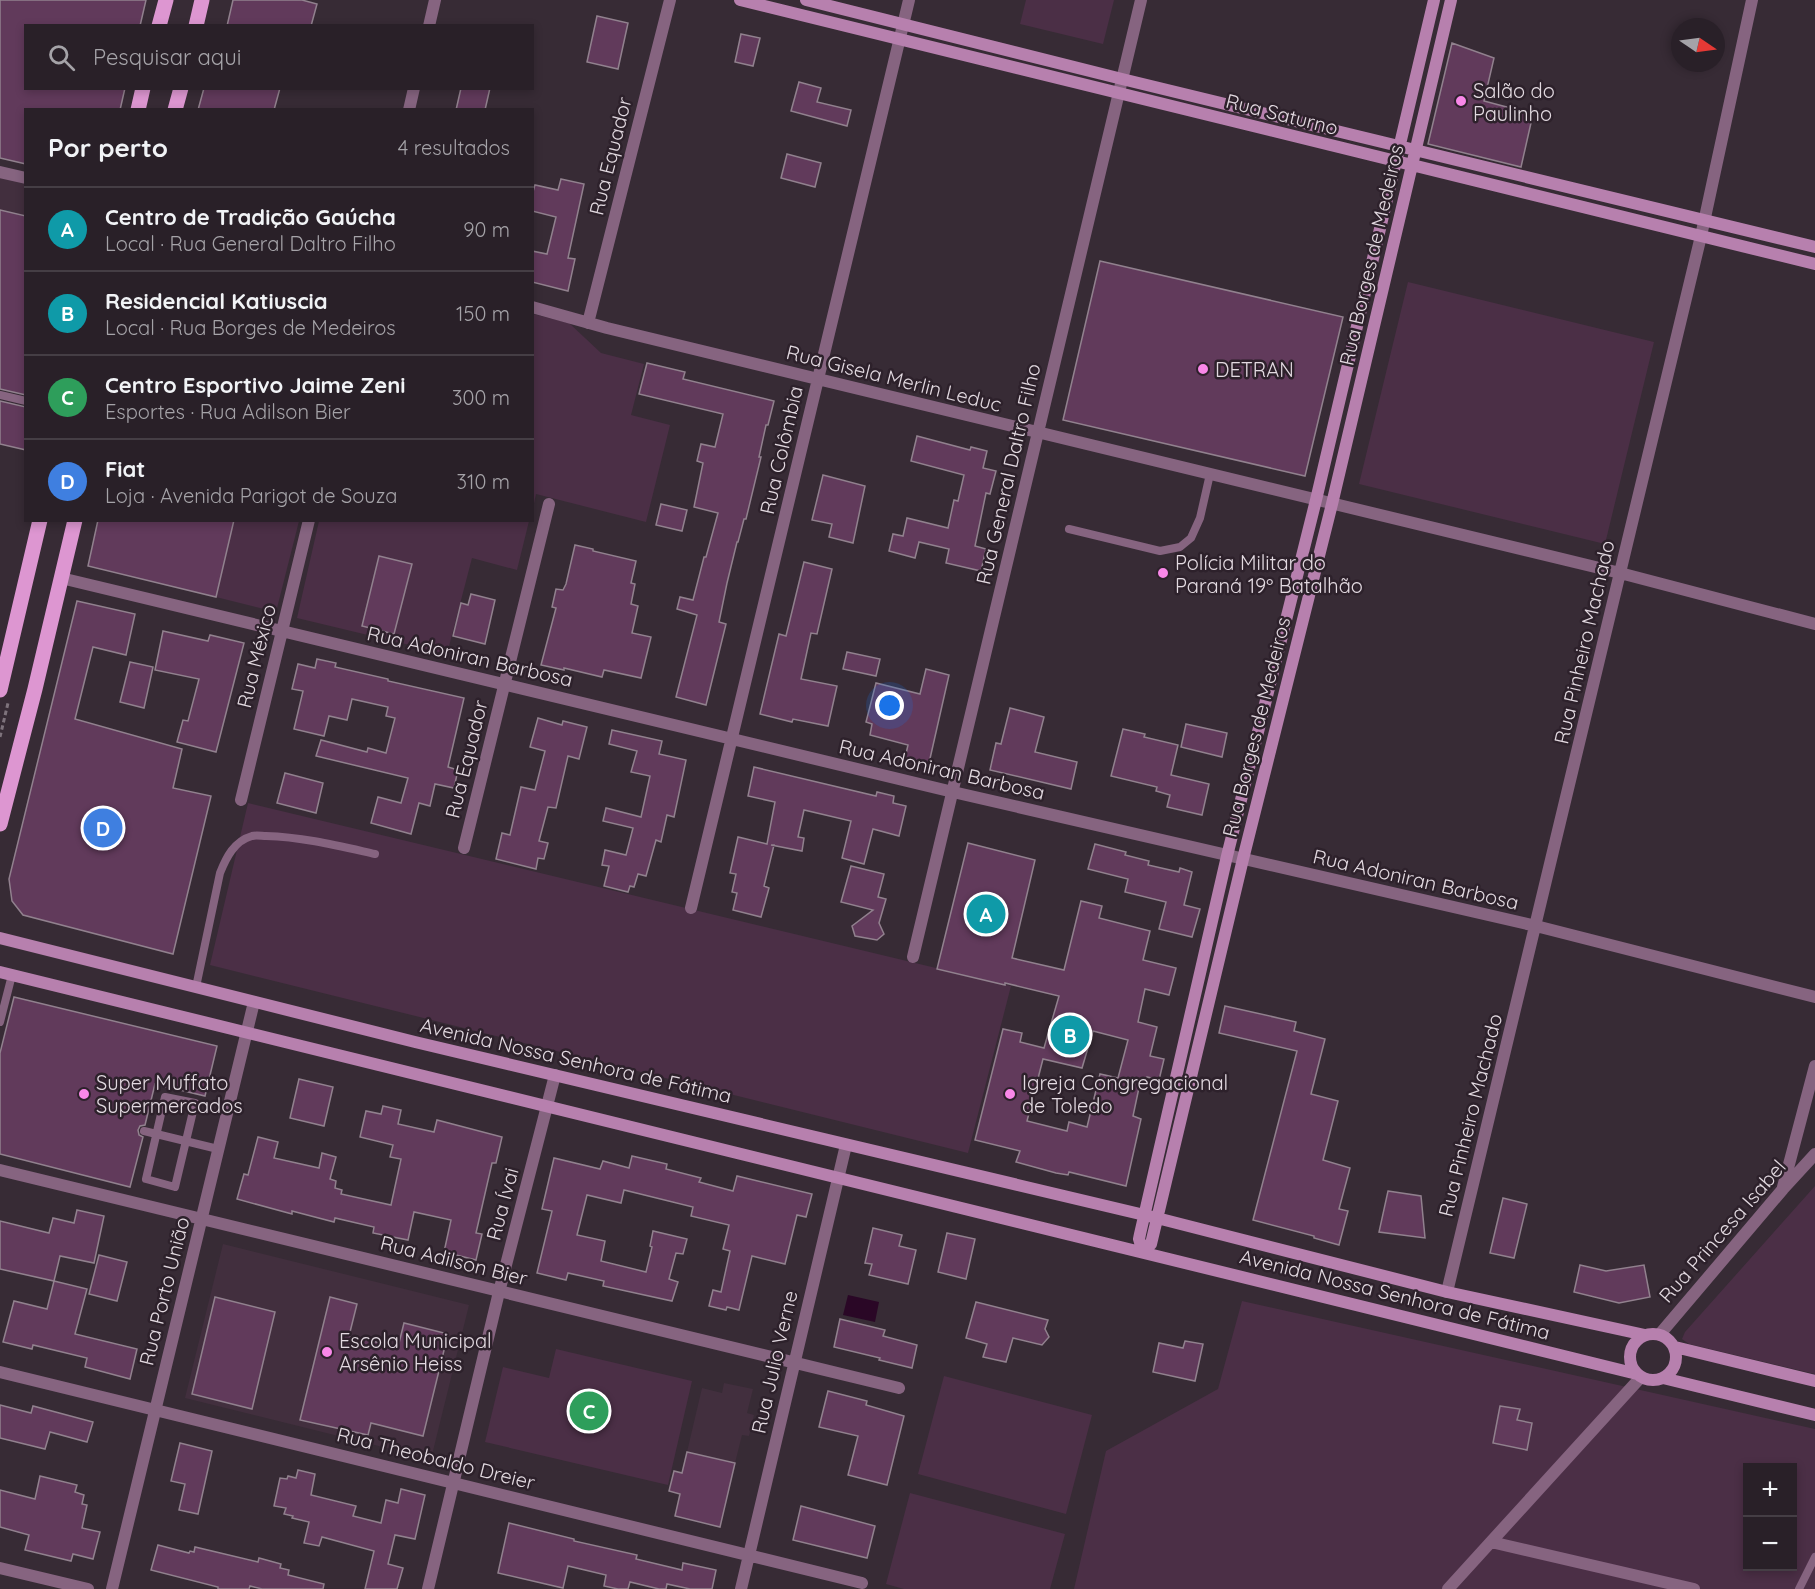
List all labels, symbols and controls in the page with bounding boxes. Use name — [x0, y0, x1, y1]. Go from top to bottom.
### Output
north arrow — [1671, 18, 1725, 72]
search box — [24, 24, 534, 90]
icon: search — [45, 41, 78, 74]
text: Pesquisar aqui — [93, 43, 241, 71]
place label: Salão do Paulinho — [1473, 78, 1555, 126]
street label: Rua Saturno — [1223, 88, 1341, 140]
street label: Rua Equador — [583, 94, 637, 218]
marker: Salão do Paulinho — [1454, 94, 1468, 108]
text: Por perto — [48, 131, 168, 164]
text: 4 resultados — [398, 135, 510, 160]
street label: Rua Borges de Medeiros — [1333, 142, 1409, 368]
text: Centro de Tradição Gaúcha — [105, 203, 396, 231]
text: A — [61, 217, 74, 242]
text: 90 m — [463, 217, 510, 242]
text: Local · Rua General Daltro Filho — [105, 231, 396, 256]
text: Residencial Katiuscia — [105, 287, 328, 315]
text: B — [61, 301, 74, 326]
text: 150 m — [456, 301, 510, 326]
text: Local · Rua Borges de Medeiros — [105, 315, 396, 340]
street label: Rua Gisela Merlin Leduc — [784, 339, 1004, 417]
place label: DETRAN — [1215, 357, 1294, 382]
street label: Rua General Daltro Filho — [970, 361, 1046, 587]
marker: DETRAN — [1196, 362, 1210, 376]
text: Centro Esportivo Jaime Zeni — [105, 371, 405, 399]
street label: Rua Colômbia — [754, 383, 808, 517]
text: C — [61, 385, 74, 410]
text: 300 m — [452, 385, 510, 410]
text: Esportes · Rua Adilson Bier — [105, 399, 351, 424]
text: Fiat — [105, 455, 145, 483]
text: D — [60, 469, 75, 494]
text: 310 m — [457, 469, 510, 494]
text: Loja · Avenida Parigot de Souza — [105, 483, 397, 508]
street label: Rua Pinheiro Machado — [1548, 538, 1620, 746]
place label: Polícia Militar do Paraná 19º Batalhão — [1175, 550, 1363, 598]
marker: Polícia Militar do Paraná 19º Batalhão — [1156, 566, 1170, 580]
street label: Rua México — [231, 601, 281, 711]
street label: Rua Borges de Medeiros — [1217, 614, 1295, 840]
street label: Rua Adoniran Barbosa — [365, 620, 575, 692]
your location — [875, 691, 904, 720]
street label: Rua Equador — [439, 697, 493, 821]
street label: Rua Adoniran Barbosa — [837, 733, 1047, 805]
pin: D — [84, 806, 122, 850]
street label: Rua Adoniran Barbosa — [1311, 843, 1521, 915]
pin: A — [966, 892, 1006, 936]
street label: Rua Pinheiro Machado — [1433, 1011, 1507, 1219]
street label: Avenida Nossa Senhora de Fátima — [418, 1012, 734, 1108]
pin: B — [1050, 1012, 1090, 1058]
place label: Super Muffato Supermercados — [96, 1070, 243, 1118]
place label: Igreja Congregacional de Toledo — [1022, 1070, 1228, 1118]
marker: Super Muffato Supermercados — [77, 1087, 91, 1101]
marker: Igreja Congregacional de Toledo — [1003, 1087, 1017, 1101]
street label: Rua Princesa Isabel — [1653, 1154, 1791, 1308]
street label: Rua Ívai — [480, 1165, 524, 1243]
street label: Rua Porto União — [133, 1214, 195, 1368]
street label: Rua Adilson Bier — [378, 1230, 531, 1290]
street label: Avenida Nossa Senhora de Fátima — [1237, 1243, 1553, 1345]
street label: Rua Julio Verne — [745, 1288, 803, 1436]
place label: Escola Municipal Arsênio Heiss — [339, 1328, 492, 1376]
marker: Escola Municipal Arsênio Heiss — [320, 1345, 334, 1359]
pin: C — [570, 1388, 608, 1434]
street label: Rua Theobaldo Dreier — [334, 1421, 538, 1495]
map controls — [1743, 1463, 1797, 1571]
button: + — [1743, 1463, 1797, 1517]
button: − — [1743, 1517, 1797, 1571]

